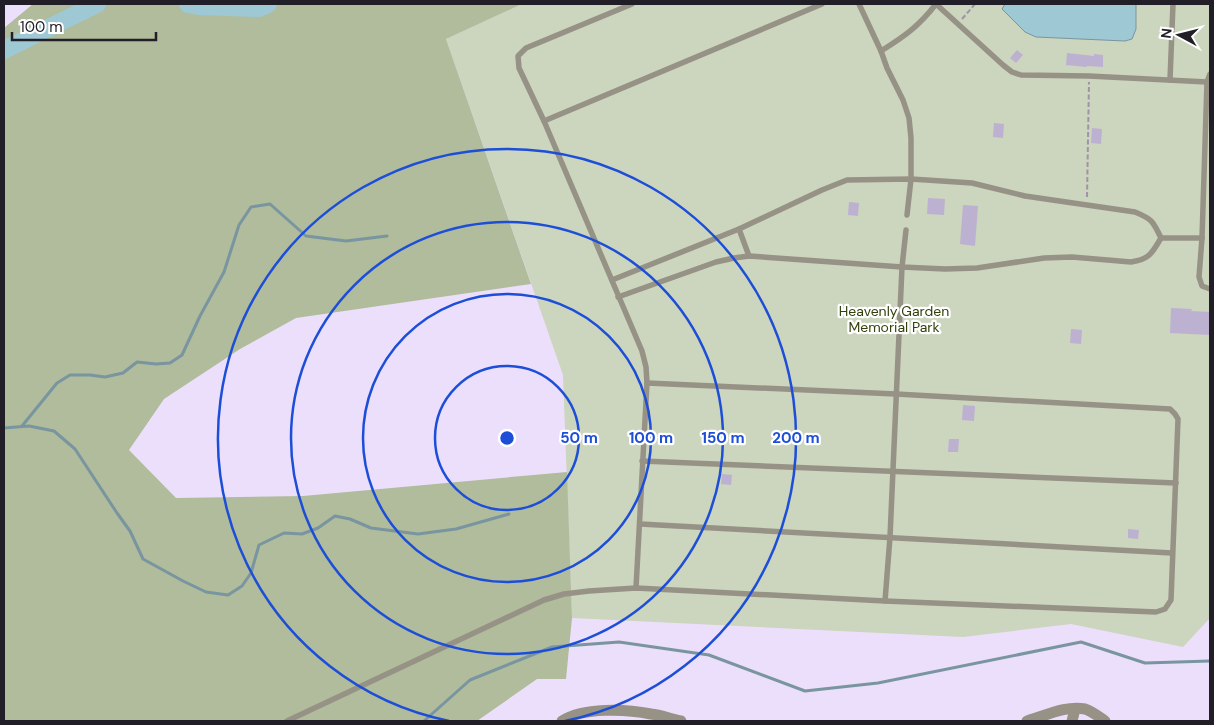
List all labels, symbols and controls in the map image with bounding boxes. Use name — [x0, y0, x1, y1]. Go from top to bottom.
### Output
scale bar — [12, 10, 156, 42]
north arrow — [1154, 10, 1204, 60]
text: 100 m — [20, 17, 63, 37]
text: N — [1157, 27, 1176, 40]
park label: Heavenly Garden Memorial Park — [839, 302, 949, 336]
text: 50 m — [560, 428, 598, 448]
text: 100 m — [629, 428, 673, 448]
text: 150 m — [702, 428, 745, 448]
text: 200 m — [772, 428, 820, 448]
centre of rings — [498, 429, 516, 447]

